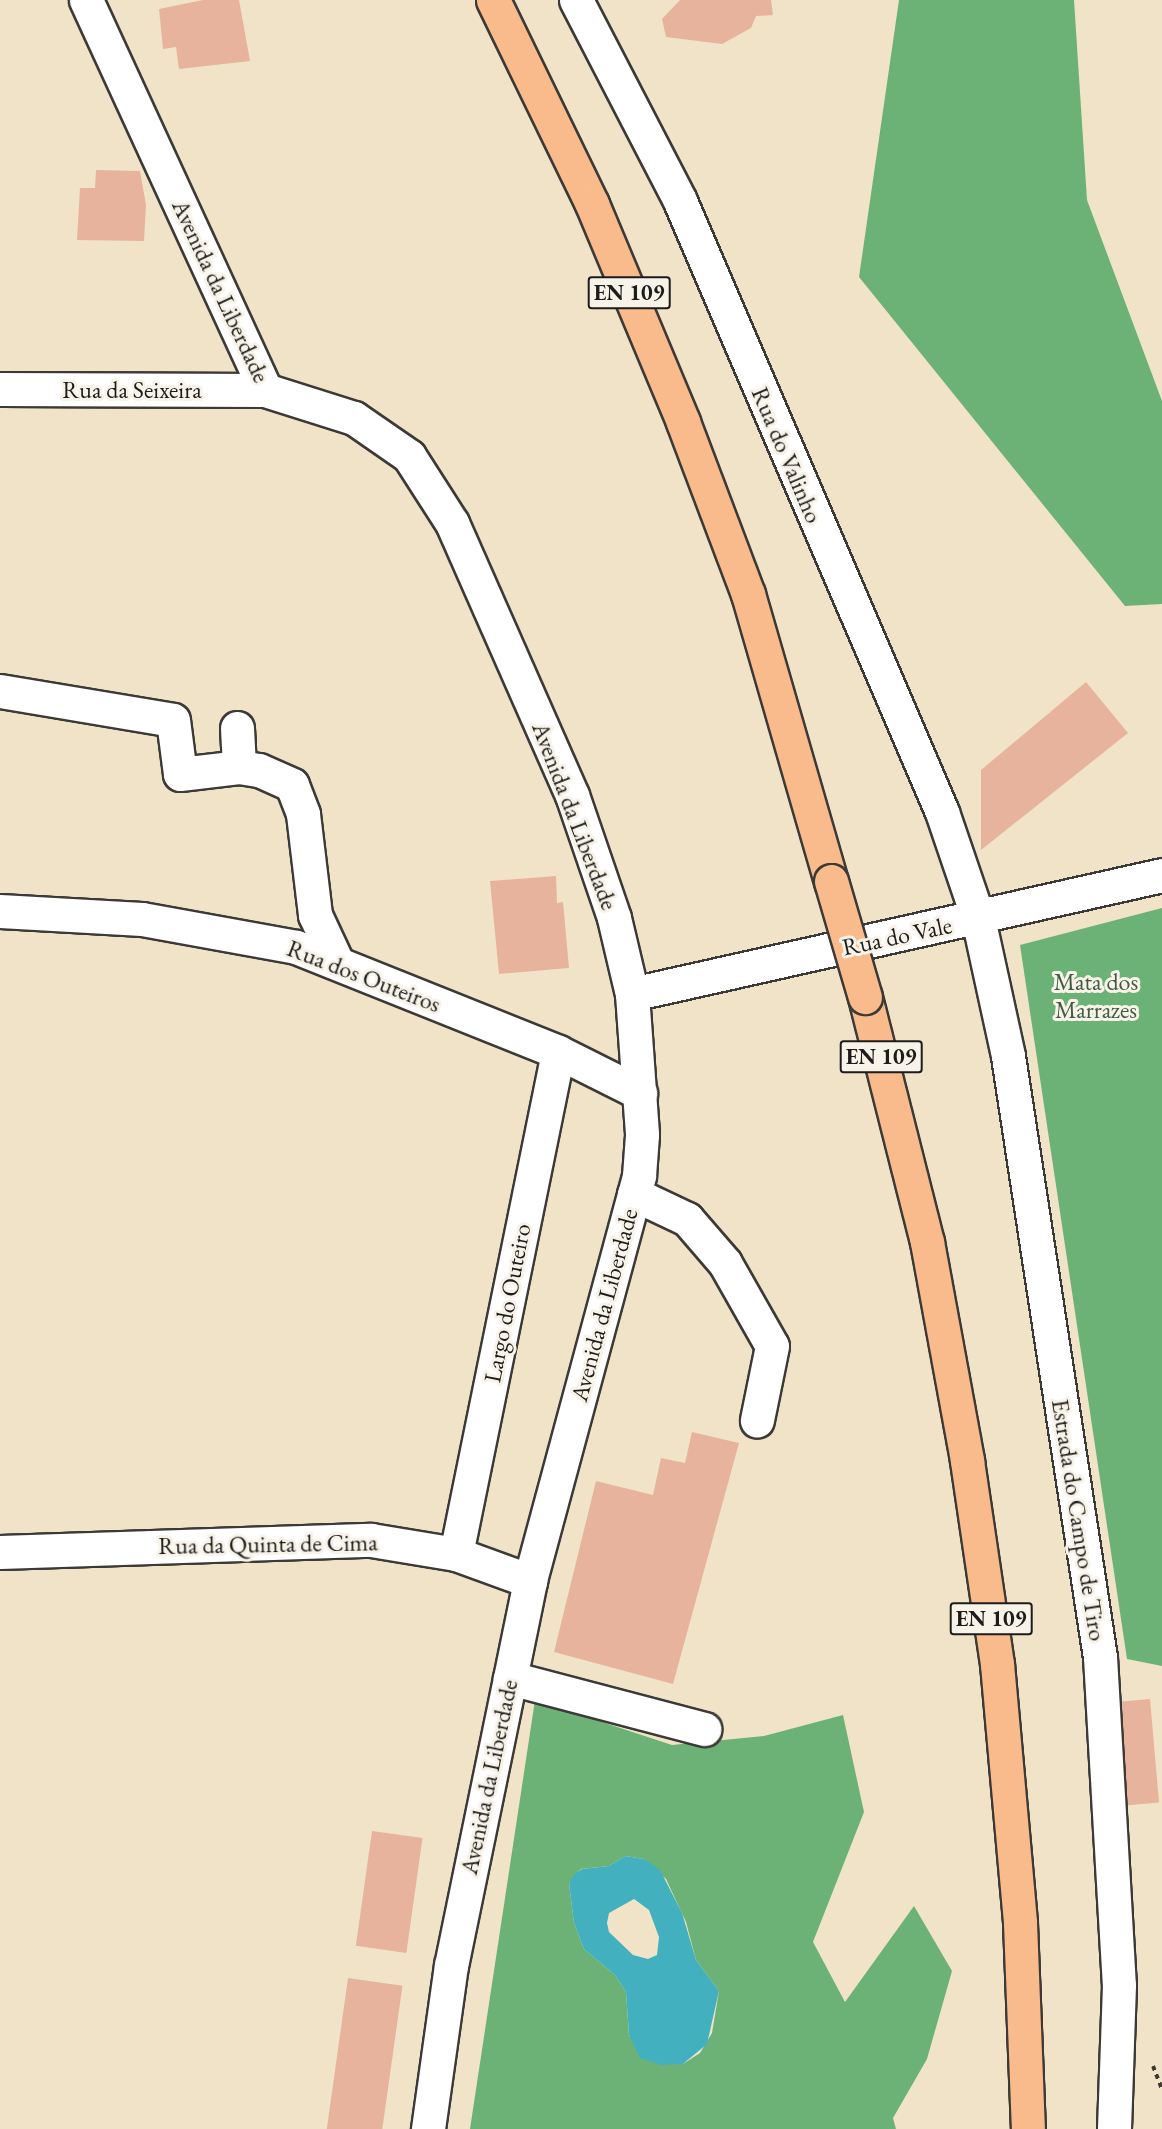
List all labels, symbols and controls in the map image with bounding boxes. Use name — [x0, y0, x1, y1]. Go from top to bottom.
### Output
street label: Avenida da Liberdade — [166, 195, 276, 387]
road number: EN 109 — [587, 274, 671, 312]
street label: Rua da Seixeira — [62, 376, 202, 404]
street label: Rua do Valinho — [745, 383, 829, 527]
street label: Avenida da Liberdade — [526, 718, 624, 914]
street label: Rua do Vale — [840, 910, 954, 962]
street label: Rua dos Outeiros — [283, 934, 445, 1018]
park label: Mata dos Marrazes — [1054, 968, 1138, 1024]
road number: EN 109 — [839, 1038, 923, 1076]
street label: Avenida da Liberdade — [564, 1205, 644, 1405]
street label: Largo do Outeiro — [477, 1221, 537, 1385]
street label: Estrada do Campo de Tiro — [1046, 1397, 1112, 1643]
street label: Rua da Quinta de Cima — [158, 1528, 378, 1560]
road number: EN 109 — [949, 1600, 1033, 1638]
street label: Avenida da Liberdade — [454, 1677, 524, 1877]

